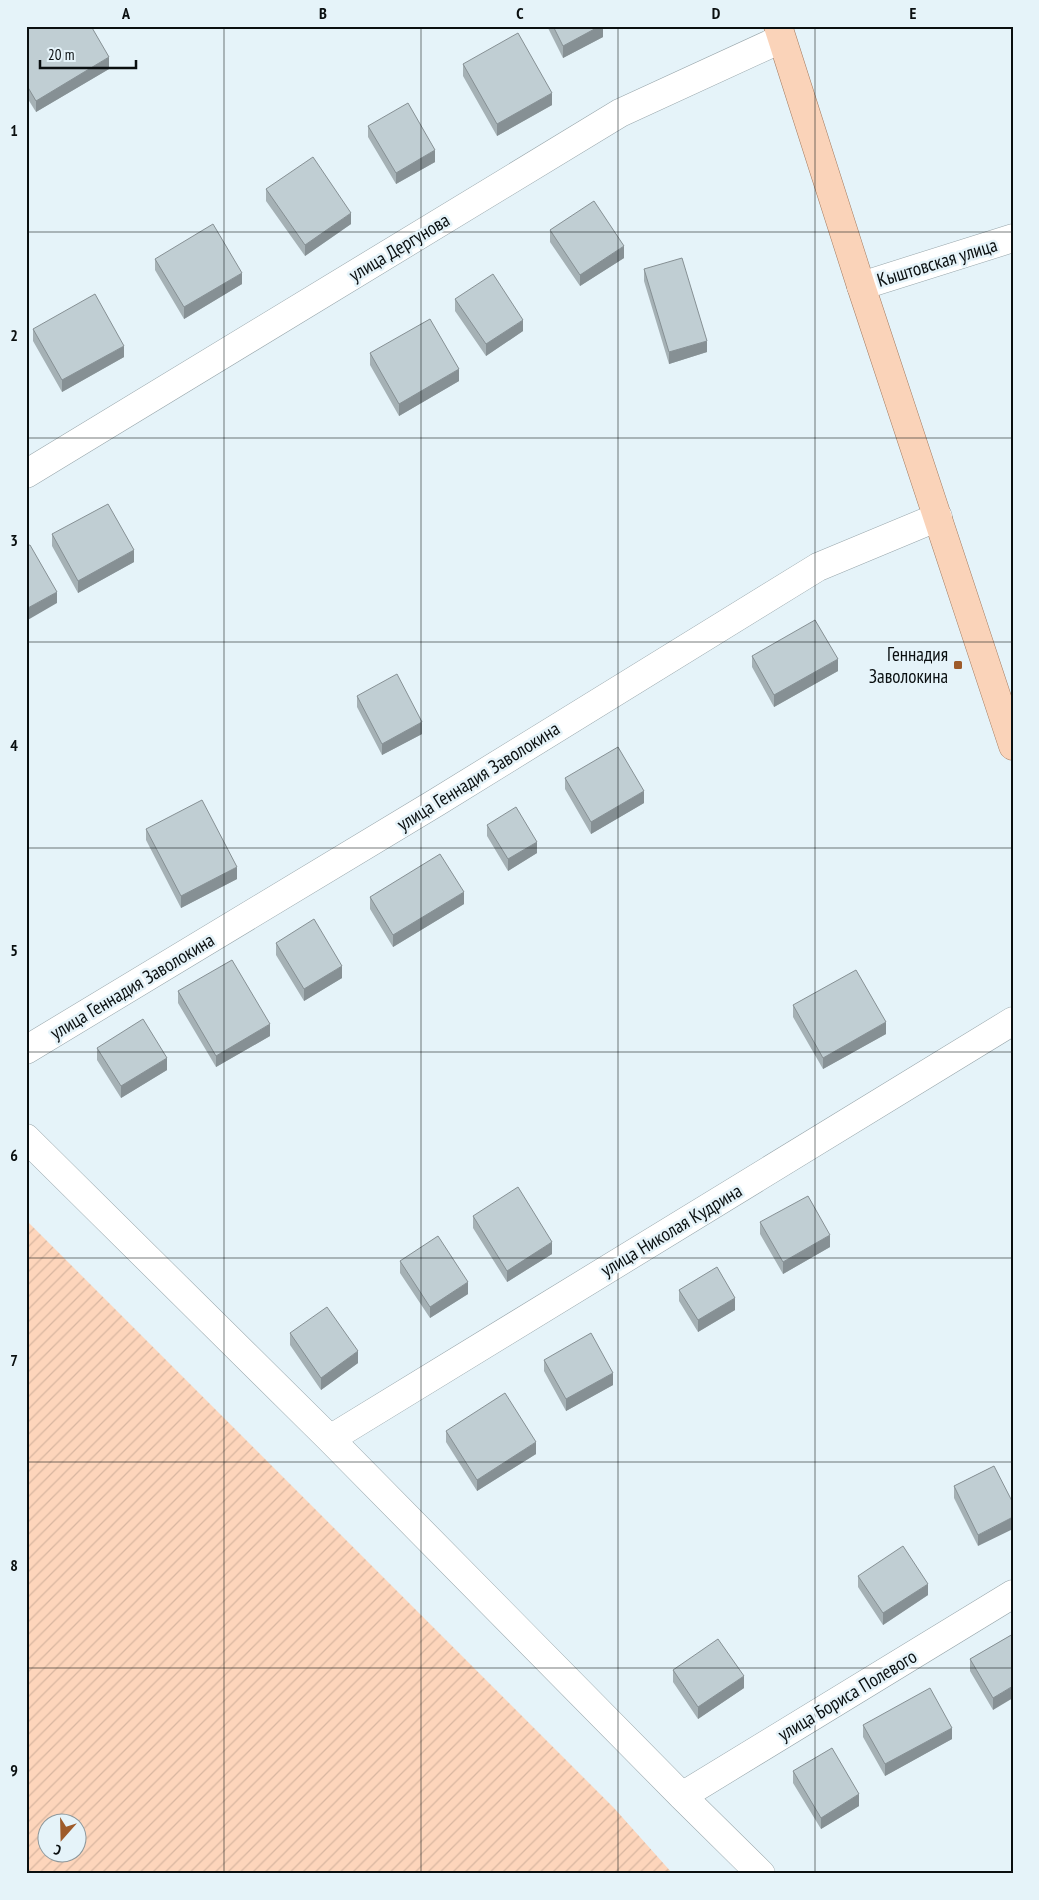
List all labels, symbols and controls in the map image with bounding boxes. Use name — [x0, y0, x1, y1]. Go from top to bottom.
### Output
text: A — [121, 3, 131, 23]
text: B — [319, 3, 327, 23]
text: C — [516, 3, 524, 23]
text: D — [712, 3, 721, 23]
text: E — [910, 3, 917, 23]
scale bar — [40, 38, 136, 70]
text: 20 m — [48, 45, 74, 64]
text: 1 — [10, 120, 18, 140]
street label: улица Дергунова — [344, 208, 454, 286]
street label: Кыштовская улица — [874, 232, 1000, 292]
text: 2 — [10, 325, 18, 345]
text: 3 — [10, 530, 18, 550]
place label: Геннадия Заволокина — [869, 642, 948, 688]
marker: Геннадия Заволокина — [952, 659, 964, 671]
street label: улица Геннадия Заволокина — [392, 716, 564, 836]
text: 4 — [10, 735, 18, 755]
street label: улица Геннадия Заволокина — [46, 927, 218, 1045]
text: 5 — [10, 940, 18, 960]
text: 6 — [10, 1145, 18, 1165]
street label: улица Николая Кудрина — [596, 1178, 746, 1282]
text: 7 — [10, 1350, 18, 1370]
text: 8 — [10, 1555, 18, 1575]
street label: улица Бориса Полевого — [773, 1644, 921, 1746]
text: 9 — [10, 1760, 18, 1780]
north arrow — [38, 1812, 88, 1862]
text: С — [51, 1840, 64, 1860]

